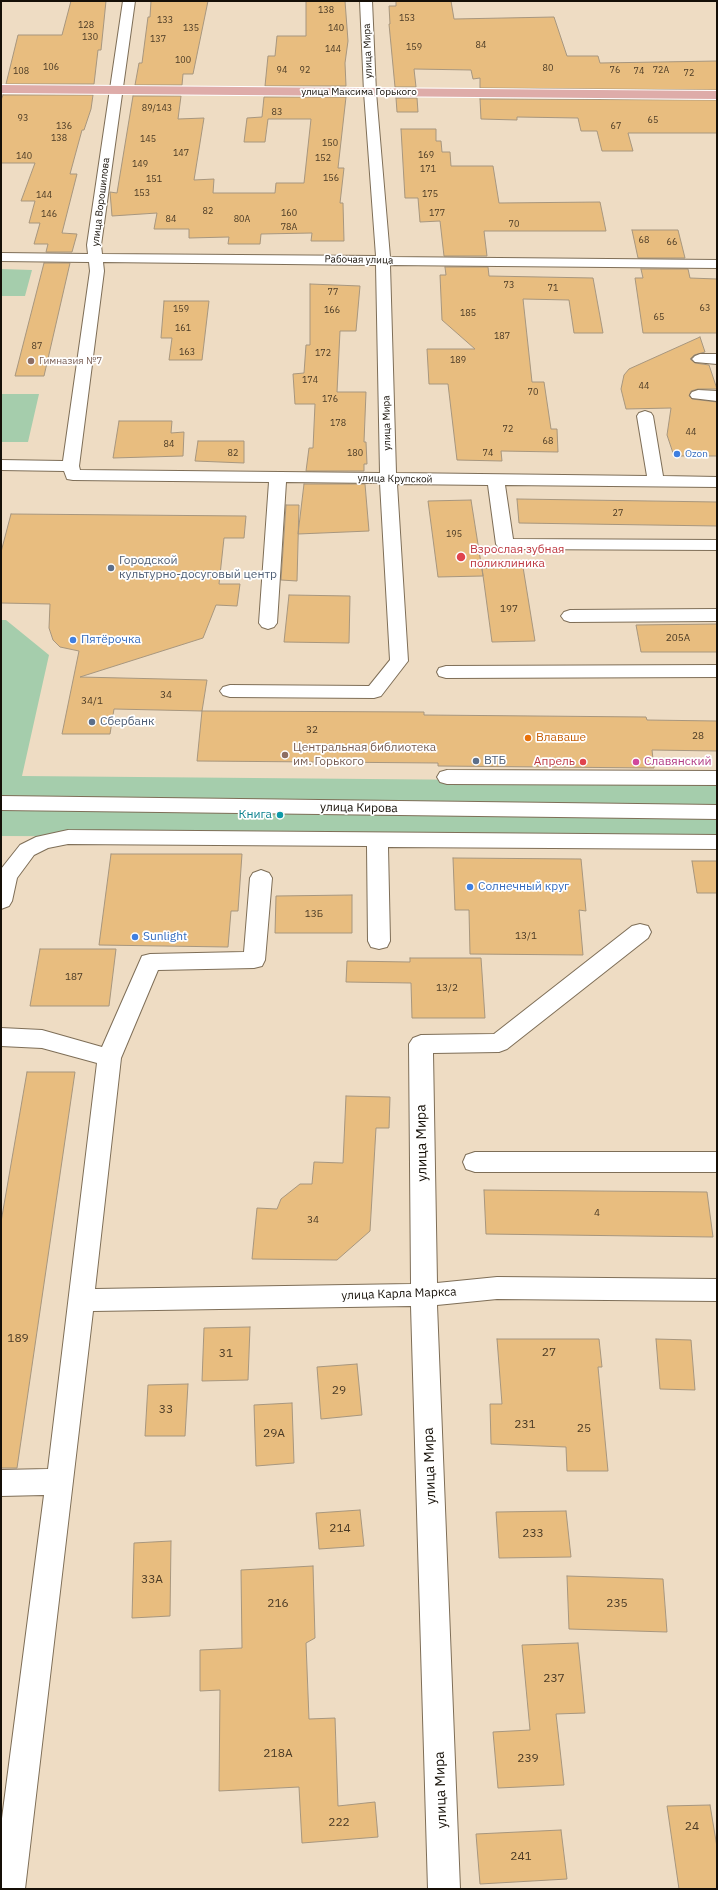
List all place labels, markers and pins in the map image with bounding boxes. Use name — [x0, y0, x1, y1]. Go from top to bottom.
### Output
place label: Гимназия №7 — [39, 355, 102, 367]
marker: Гимназия №7 — [26, 356, 36, 366]
place label: Ozon — [685, 448, 708, 460]
marker: Ozon — [672, 449, 682, 459]
place label: Взрослая зубная поликлиника — [470, 543, 564, 571]
marker: Взрослая зубная поликлиника — [455, 551, 467, 563]
place label: Городской культурно-досуговый центр — [119, 554, 277, 582]
marker: Городской культурно-досуговый центр — [106, 563, 116, 573]
place label: Пятёрочка — [81, 633, 141, 647]
marker: Пятёрочка — [68, 635, 78, 645]
place label: Сбербанк — [100, 715, 155, 729]
marker: Сбербанк — [87, 717, 97, 727]
place label: Влаваше — [536, 731, 586, 745]
marker: Влаваше — [523, 733, 533, 743]
place label: Центральная библиотека им. Горького — [293, 741, 436, 769]
marker: Центральная библиотека им. Горького — [280, 750, 290, 760]
place label: ВТБ — [484, 754, 506, 768]
place label: Апрель — [534, 755, 575, 769]
place label: Славянский — [644, 755, 711, 769]
marker: ВТБ — [471, 756, 481, 766]
marker: Апрель — [578, 757, 588, 767]
marker: Славянский — [631, 757, 641, 767]
place label: Книга — [239, 808, 272, 822]
marker: Книга — [275, 810, 285, 820]
place label: Солнечный круг — [478, 880, 569, 894]
marker: Солнечный круг — [465, 882, 475, 892]
place label: Sunlight — [143, 930, 187, 944]
marker: Sunlight — [130, 932, 140, 942]

